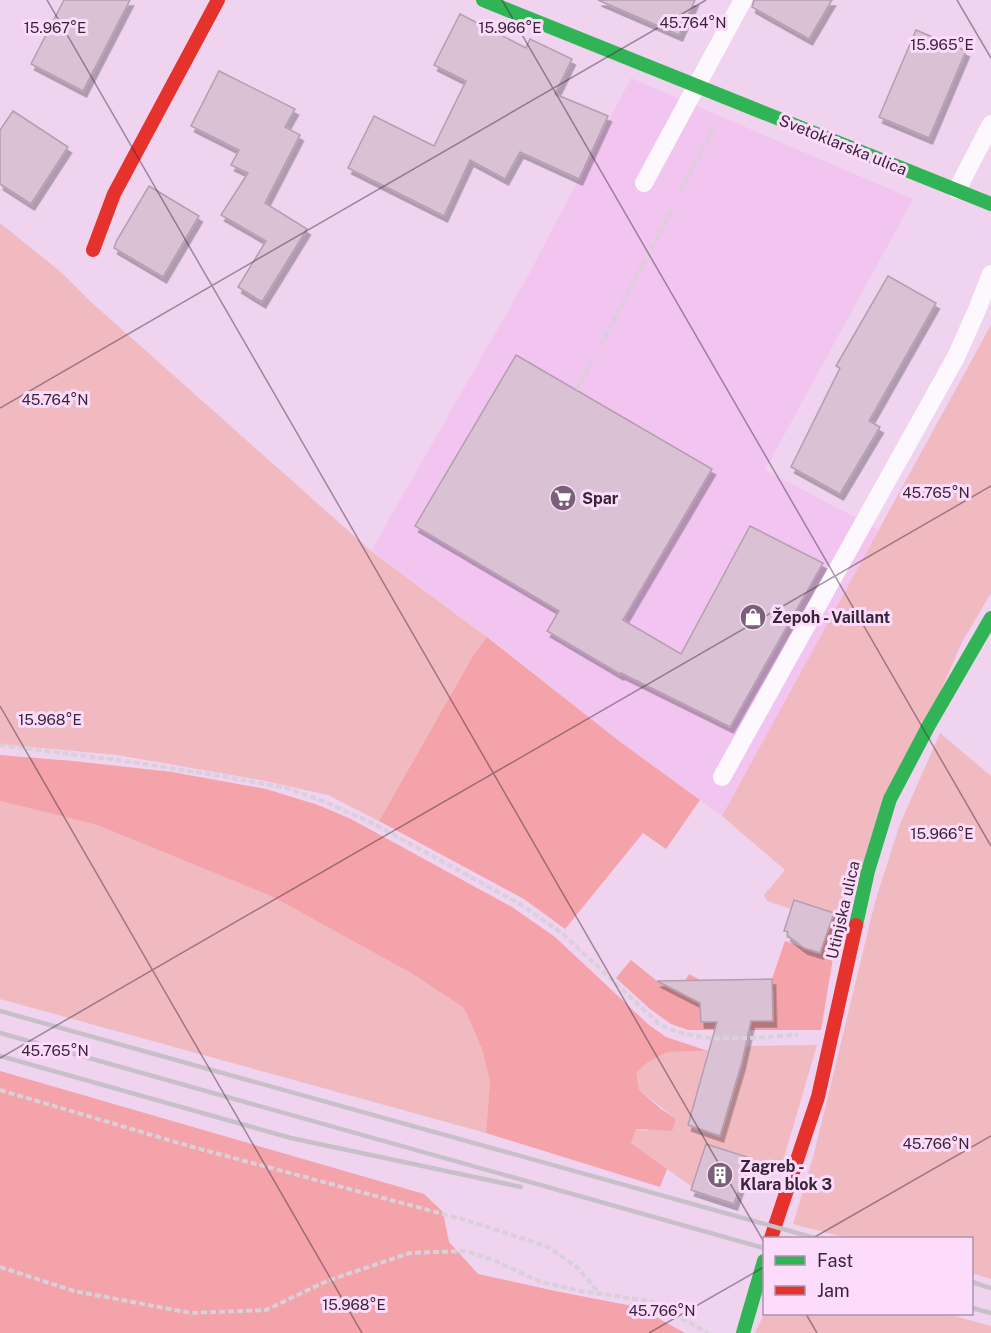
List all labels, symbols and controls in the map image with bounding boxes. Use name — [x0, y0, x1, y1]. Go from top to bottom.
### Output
text: 45.764°N — [659, 14, 727, 31]
text: 15.967°E — [24, 19, 86, 36]
text: 15.966°E — [478, 19, 542, 36]
text: 15.965°E — [910, 36, 974, 53]
street label: Svetoklarska ulica — [776, 111, 910, 179]
text: 45.764°N — [21, 391, 89, 408]
supermarket icon: Spar — [548, 483, 578, 513]
text: 45.765°N — [902, 484, 970, 501]
place label: Spar — [582, 489, 619, 508]
shop icon: Žepoh - Vaillant — [738, 602, 768, 632]
place label: Žepoh - Vaillant — [772, 607, 891, 627]
text: 15.968°E — [18, 711, 82, 728]
text: 15.966°E — [910, 825, 974, 842]
street label: Utinjska ulica — [822, 859, 864, 961]
text: 45.765°N — [21, 1042, 89, 1059]
text: 45.766°N — [902, 1135, 970, 1152]
place label: Zagreb - Klara blok 3 — [740, 1157, 832, 1194]
building icon: Zagreb - Klara blok 3 — [705, 1160, 735, 1190]
legend — [763, 1237, 973, 1315]
text: Fast — [817, 1250, 853, 1271]
text: Jam — [817, 1280, 850, 1301]
text: 15.968°E — [322, 1296, 386, 1313]
text: 45.766°N — [628, 1302, 696, 1319]

